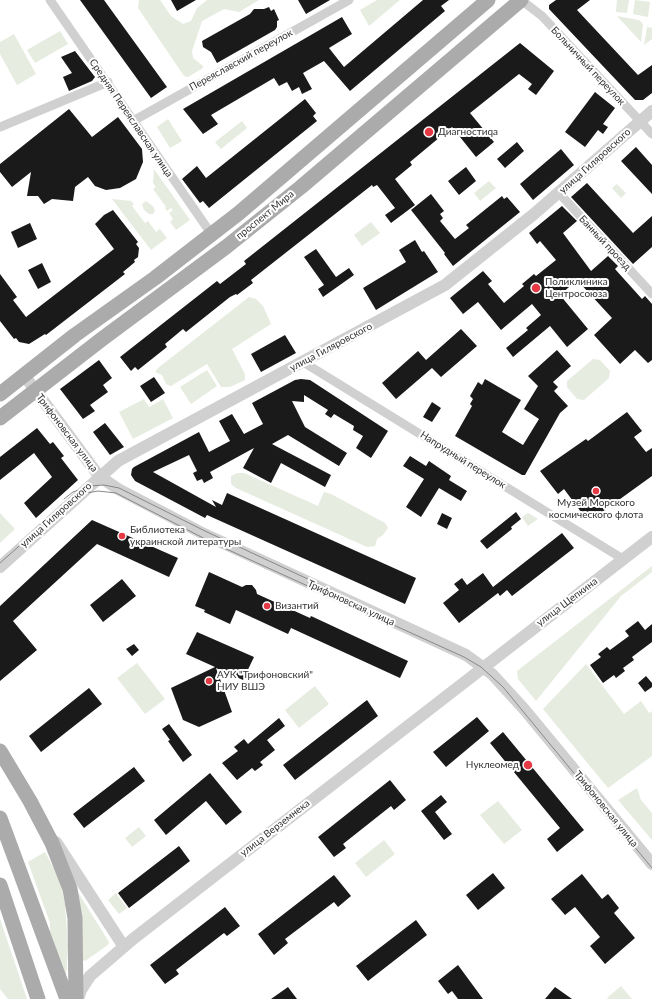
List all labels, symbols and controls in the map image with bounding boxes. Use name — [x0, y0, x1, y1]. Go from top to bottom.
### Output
street label: Больничный переулок — [548, 24, 628, 108]
street label: Переяславский переулок — [187, 27, 295, 93]
street label: Средняя Переяславская улица — [87, 56, 175, 180]
marker: Диагностиqа — [423, 126, 435, 138]
place label: Диагностиqа — [438, 126, 498, 138]
street label: улица Гиляровского — [557, 126, 633, 196]
street label: проспект Мира — [234, 188, 296, 242]
street label: Банный проезд — [576, 213, 634, 273]
place label: Поликлиника Центросоюза — [545, 276, 608, 300]
marker: Поликлиника Центросоюза — [530, 282, 542, 294]
street label: улица Гиляровского — [288, 320, 374, 374]
street label: Трифоновская улица — [34, 392, 100, 474]
street label: Напрудный переулок — [418, 429, 508, 491]
street label: улица Гиляровского — [18, 480, 94, 550]
marker: Музей Морского космического флота — [591, 486, 601, 496]
place label: Музей Морского космического флота — [549, 497, 643, 520]
place label: Библиотека украинской литературы — [130, 524, 241, 548]
marker: Библиотека украинской литературы — [117, 531, 127, 541]
street label: улица Щепкина — [534, 575, 600, 629]
street label: Трифоновская улица — [305, 578, 397, 628]
place label: Византий — [275, 600, 319, 612]
marker: Византий — [262, 601, 272, 611]
place label: АУК "Трифоновский" НИУ ВШЭ — [217, 669, 313, 692]
marker: АУК "Трифоновский" НИУ ВШЭ — [204, 676, 214, 686]
place label: Нуклеомед — [466, 759, 519, 771]
marker: Нуклеомед — [522, 759, 534, 771]
street label: Трифоновская улица — [571, 768, 641, 850]
street label: улица Верземнека — [238, 797, 312, 859]

